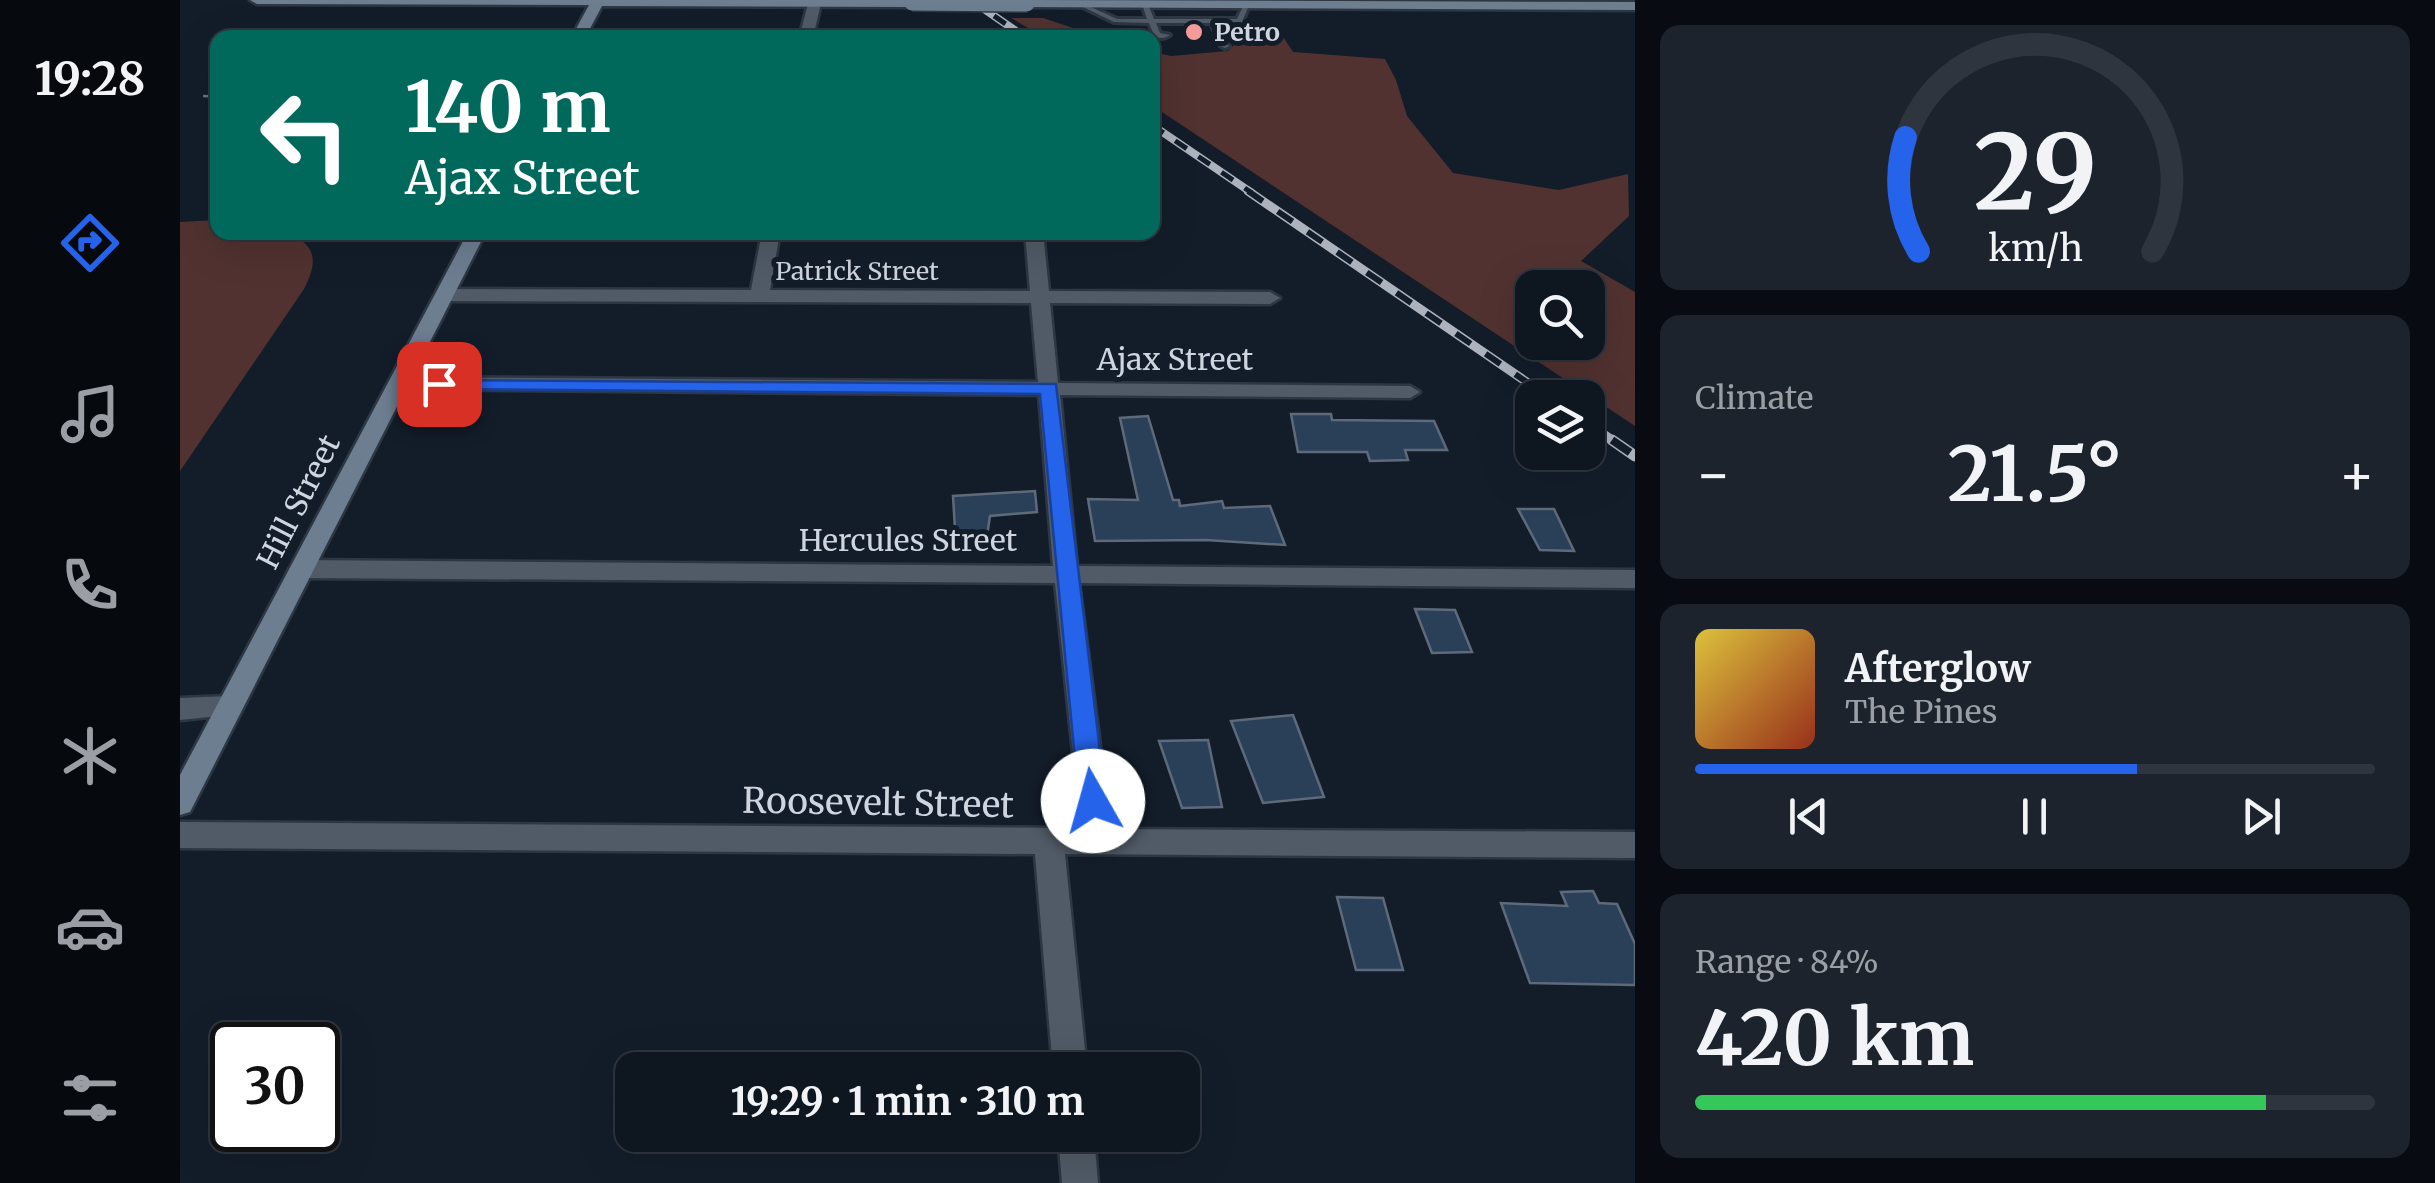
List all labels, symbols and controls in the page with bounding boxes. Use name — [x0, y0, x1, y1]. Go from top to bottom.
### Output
place label: Petro — [1214, 16, 1280, 48]
marker: Petro — [1183, 21, 1205, 43]
text: 19:28 — [34, 51, 146, 107]
text: 140 m — [405, 63, 611, 151]
icon: left — [240, 70, 370, 200]
text: 29 — [1973, 107, 2097, 237]
text: Ajax Street — [405, 150, 640, 206]
icon: directions — [55, 208, 125, 278]
text: km/h — [1988, 226, 2082, 271]
street label: Patrick Street — [775, 255, 939, 287]
map controls — [1515, 270, 1605, 470]
button: search — [1515, 270, 1605, 360]
street label: Ajax Street — [1096, 340, 1254, 378]
pin — [397, 342, 482, 427]
icon: arrive — [412, 357, 467, 412]
text: Climate — [1695, 378, 1813, 418]
icon: music — [55, 379, 125, 449]
button: layers — [1515, 380, 1605, 470]
text: 21.5° — [1948, 427, 2122, 521]
street label: Hill Street — [248, 428, 348, 575]
text: − — [1695, 440, 1732, 509]
text: + — [2338, 440, 2375, 509]
street label: Hercules Street — [799, 521, 1018, 559]
icon: phone — [55, 550, 125, 620]
text: Afterglow — [1845, 645, 2031, 692]
text: The Pines — [1845, 692, 1997, 732]
icon: climate — [55, 721, 125, 791]
position arrow — [1041, 749, 1145, 853]
street label: Roosevelt Street — [742, 779, 1015, 827]
icon: previous — [1781, 789, 1836, 844]
icon: pause — [2007, 789, 2062, 844]
icon: next — [2234, 789, 2289, 844]
icon: car — [55, 892, 125, 962]
text: Range · 84% — [1695, 942, 1879, 982]
text: 420 km — [1695, 991, 1974, 1085]
speed limit sign: 30 — [210, 1022, 340, 1152]
icon: filters — [55, 1063, 125, 1133]
text: 19:29 · 1 min · 310 m — [730, 1078, 1085, 1125]

